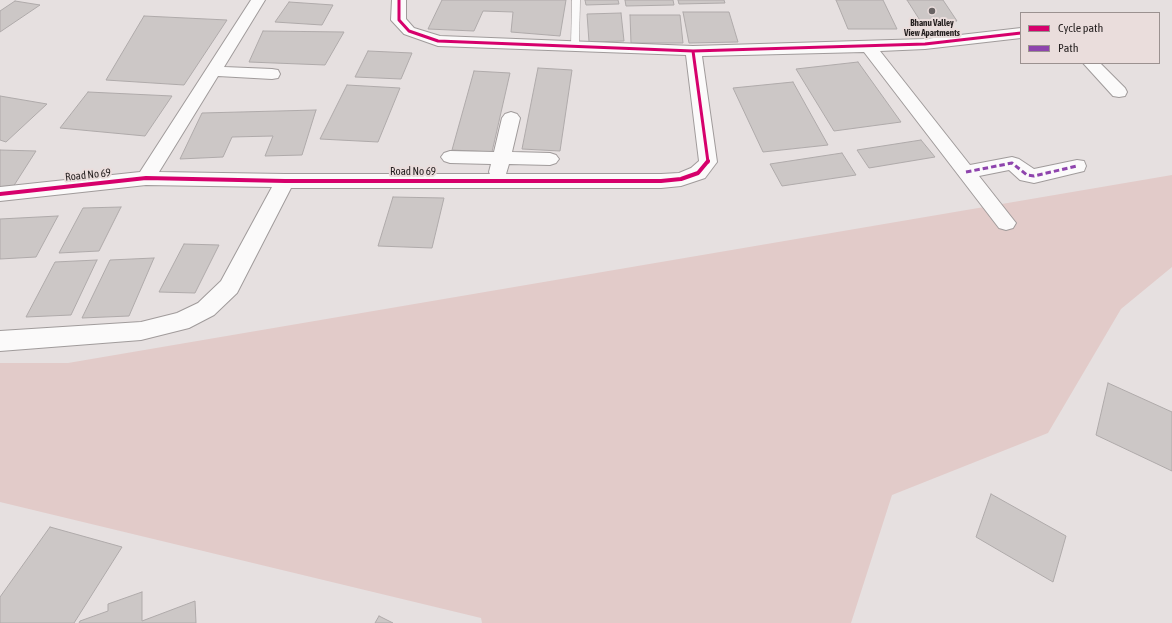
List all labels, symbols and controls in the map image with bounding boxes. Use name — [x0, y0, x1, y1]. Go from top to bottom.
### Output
marker: Bhanu Valley View Apartments — [927, 6, 937, 16]
legend — [1020, 12, 1160, 64]
place label: Bhanu Valley View Apartments — [904, 18, 960, 39]
text: Cycle path — [1058, 21, 1103, 35]
text: Path — [1058, 41, 1079, 55]
street label: Road No 69 — [390, 165, 436, 179]
street label: Road No 69 — [64, 166, 112, 184]

